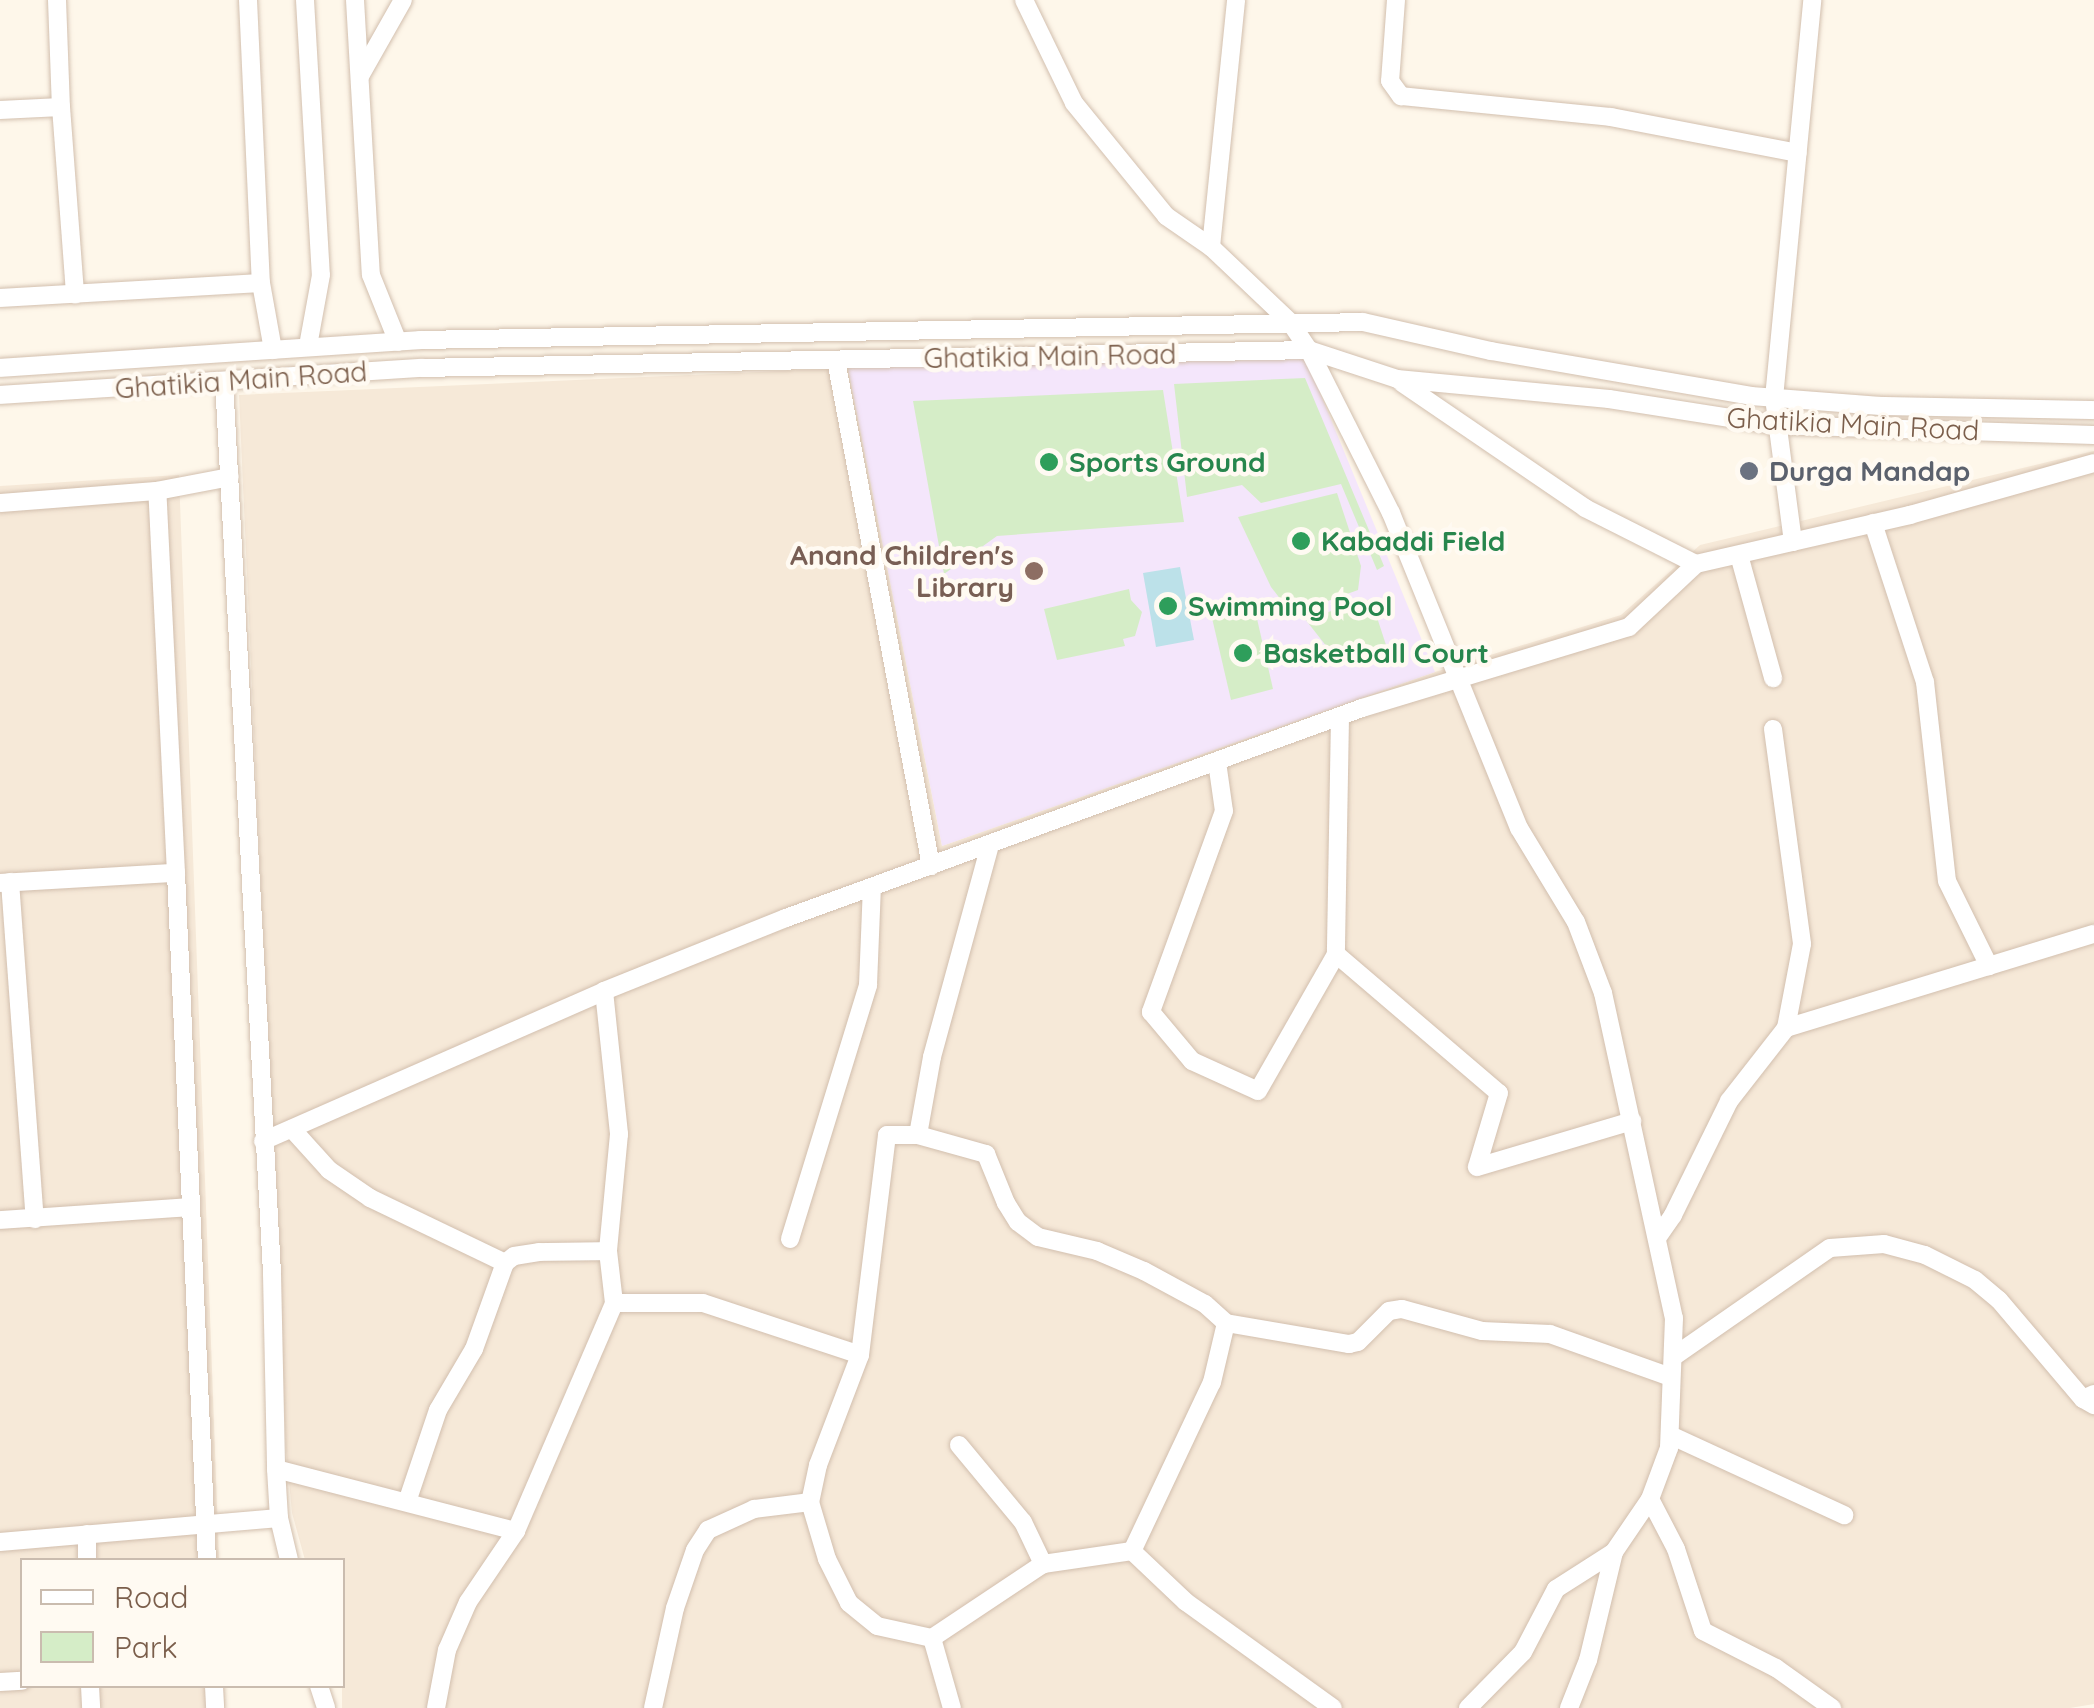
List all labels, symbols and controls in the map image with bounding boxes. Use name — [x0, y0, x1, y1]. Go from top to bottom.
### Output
street label: Ghatikia Main Road — [923, 337, 1177, 375]
street label: Ghatikia Main Road — [114, 354, 368, 406]
street label: Ghatikia Main Road — [1726, 401, 1980, 447]
place label: Sports Ground — [1069, 445, 1265, 479]
marker: Sports Ground — [1038, 451, 1060, 473]
place label: Durga Mandap — [1769, 454, 1970, 488]
marker: Durga Mandap — [1738, 460, 1760, 482]
place label: Kabaddi Field — [1321, 524, 1505, 558]
marker: Kabaddi Field — [1290, 530, 1312, 552]
place label: Anand Children's Library — [790, 538, 1014, 604]
marker: Anand Children's Library — [1023, 560, 1045, 582]
place label: Swimming Pool — [1188, 589, 1393, 623]
marker: Swimming Pool — [1157, 595, 1179, 617]
place label: Basketball Court — [1263, 636, 1489, 670]
marker: Basketball Court — [1232, 642, 1254, 664]
legend — [20, 1558, 345, 1688]
text: Road — [114, 1578, 188, 1616]
text: Park — [114, 1628, 178, 1666]

